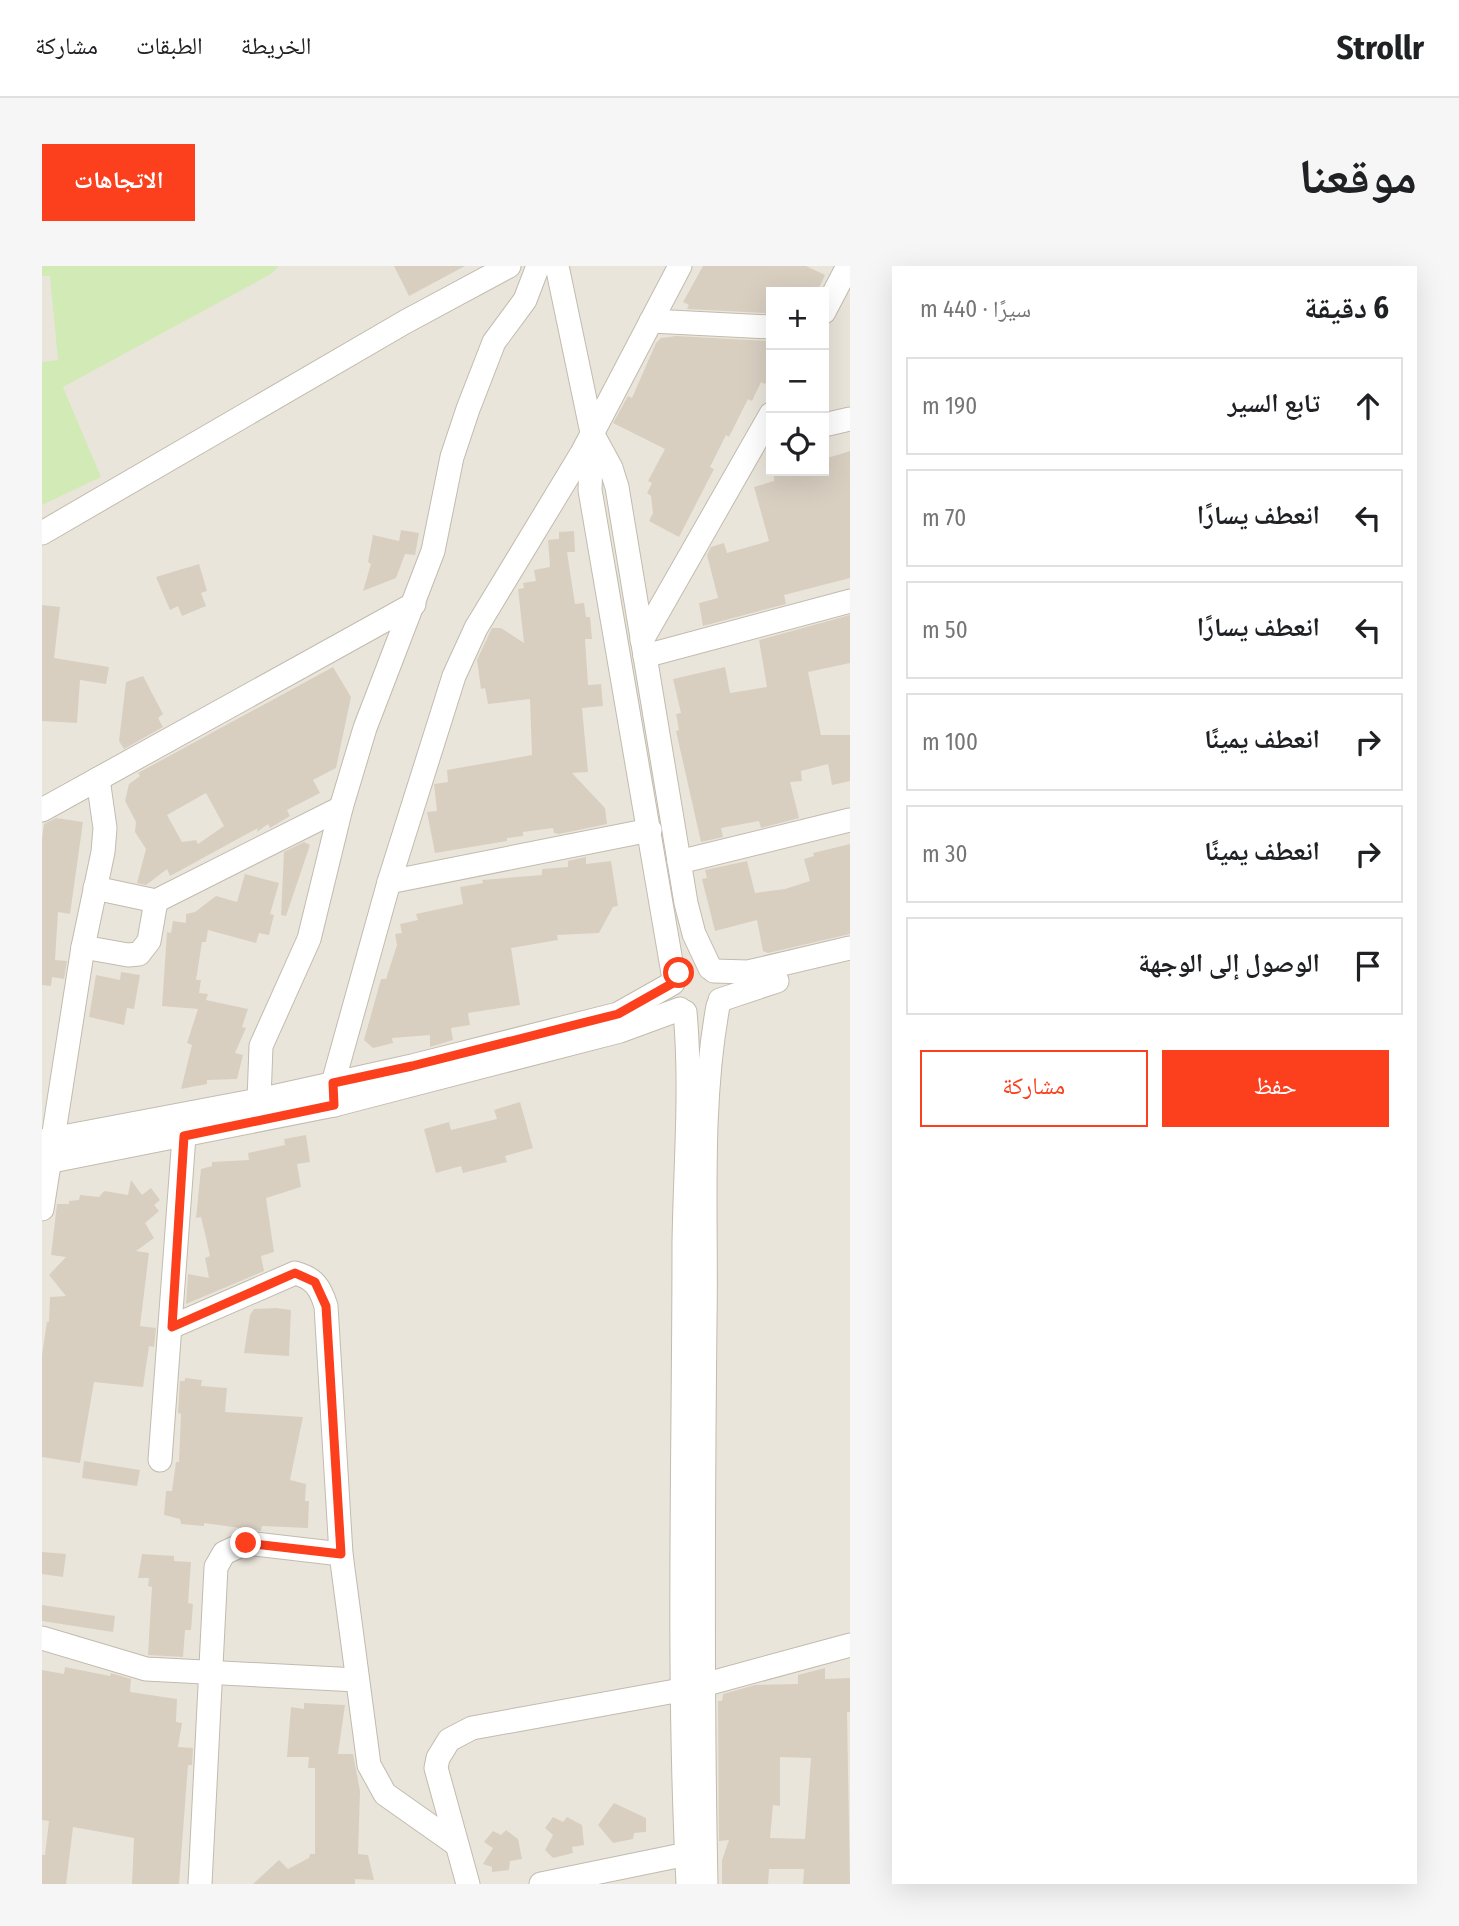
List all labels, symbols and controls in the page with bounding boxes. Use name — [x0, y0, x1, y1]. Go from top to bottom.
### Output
text: Strollr — [1336, 28, 1424, 68]
text: مشاركة — [35, 32, 98, 60]
text: الطبقات — [136, 32, 203, 60]
text: الخريطة — [241, 32, 311, 60]
button: الاتجاهات — [42, 144, 195, 221]
text: موقعنا — [1299, 147, 1417, 206]
map controls — [766, 287, 829, 476]
button: + — [766, 287, 829, 350]
text: 6 دقيقة — [1304, 290, 1389, 326]
text: سيرًا · 440 m — [920, 295, 1031, 323]
button: − — [766, 350, 829, 413]
icon: ahead — [1349, 387, 1387, 425]
text: تابع السير — [1228, 388, 1320, 419]
text: 190 m — [922, 392, 977, 420]
button: locate — [766, 413, 829, 476]
icon: left — [1349, 499, 1387, 537]
text: انعطف يسارًا — [1197, 500, 1320, 531]
text: 70 m — [922, 504, 966, 532]
icon: left — [1349, 611, 1387, 649]
text: انعطف يسارًا — [1197, 612, 1320, 643]
text: 50 m — [922, 616, 968, 644]
icon: right — [1349, 723, 1387, 761]
text: انعطف يمينًا — [1204, 724, 1320, 755]
text: 100 m — [922, 728, 978, 756]
icon: right — [1349, 835, 1387, 873]
text: انعطف يمينًا — [1204, 836, 1320, 867]
text: 30 m — [922, 840, 967, 868]
icon: arrive — [1349, 947, 1387, 985]
text: الوصول إلى الوجهة — [1138, 948, 1320, 979]
route start — [663, 957, 694, 988]
button: مشاركة — [920, 1050, 1148, 1127]
button: حفظ — [1162, 1050, 1389, 1127]
route end — [230, 1527, 261, 1558]

